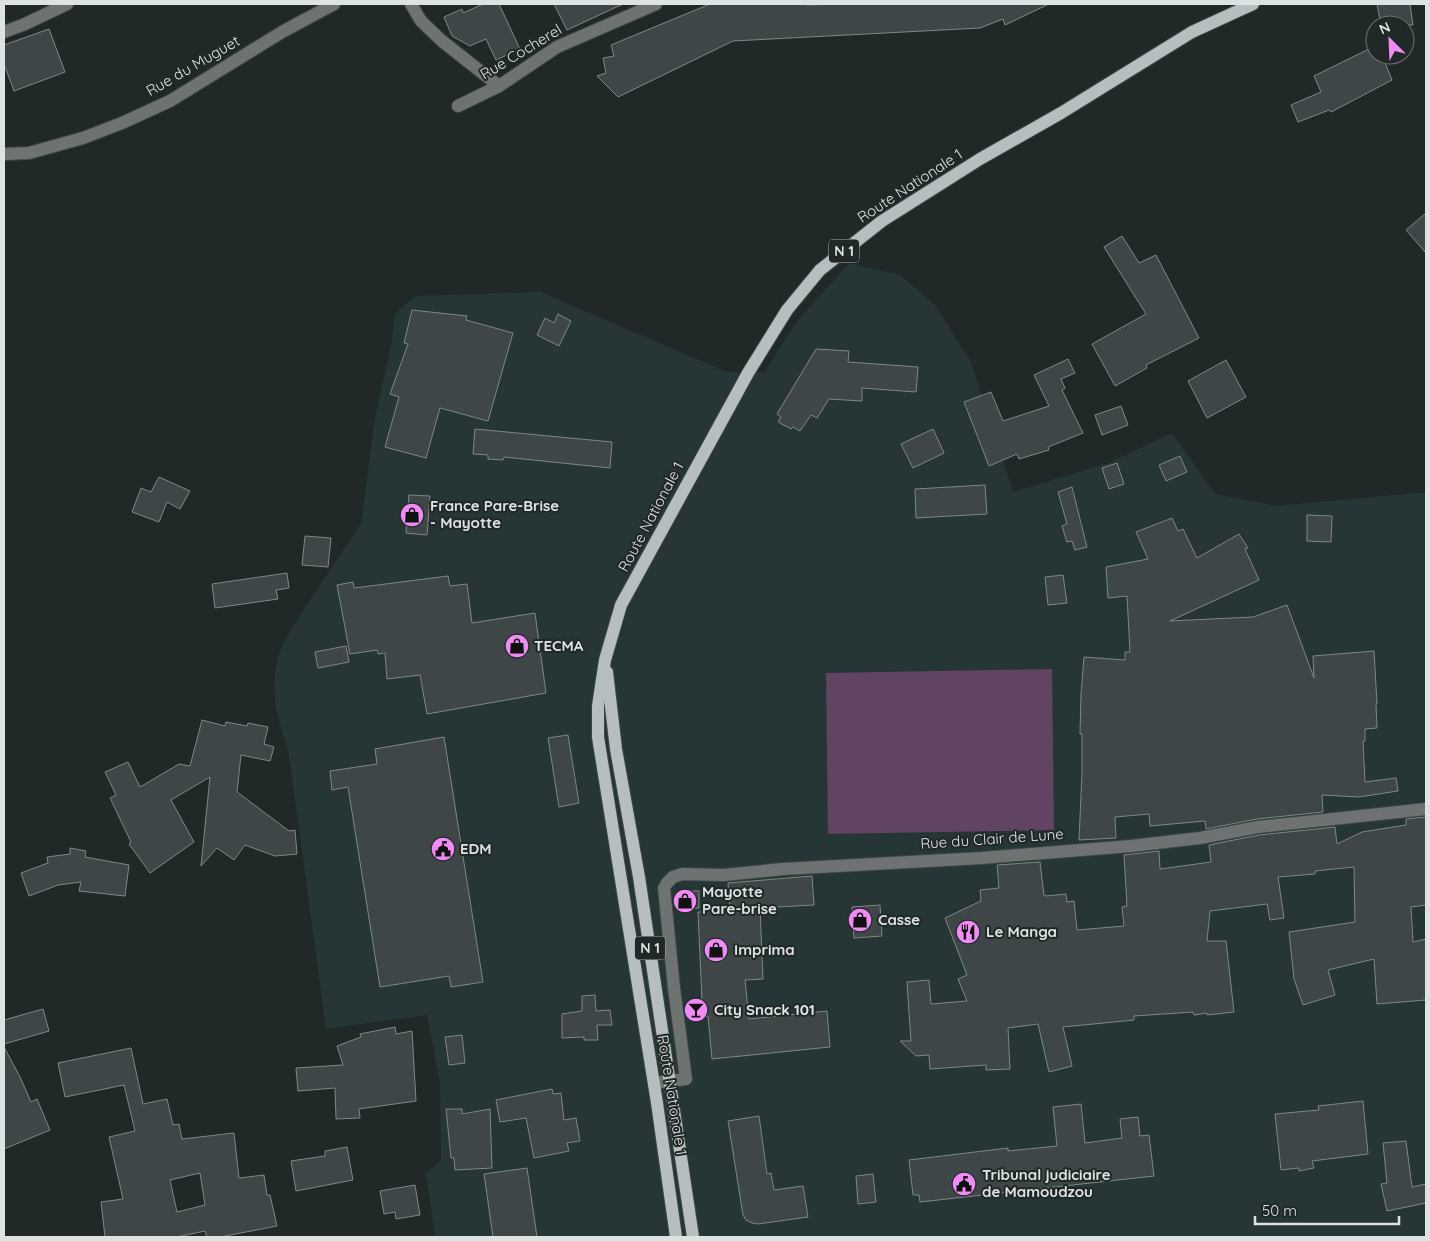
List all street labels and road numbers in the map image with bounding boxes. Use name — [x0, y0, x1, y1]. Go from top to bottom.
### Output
street label: Rue Cocherel — [476, 20, 565, 83]
street label: Rue du Muguet — [142, 31, 243, 100]
street label: Route Nationale 1 — [854, 144, 966, 227]
road number: N 1 — [829, 240, 859, 262]
street label: Route Nationale 1 — [614, 459, 688, 575]
street label: Rue du Clair de Lune — [920, 824, 1064, 853]
road number: N 1 — [635, 936, 665, 960]
street label: Route Nationale 1 — [654, 1033, 691, 1157]

